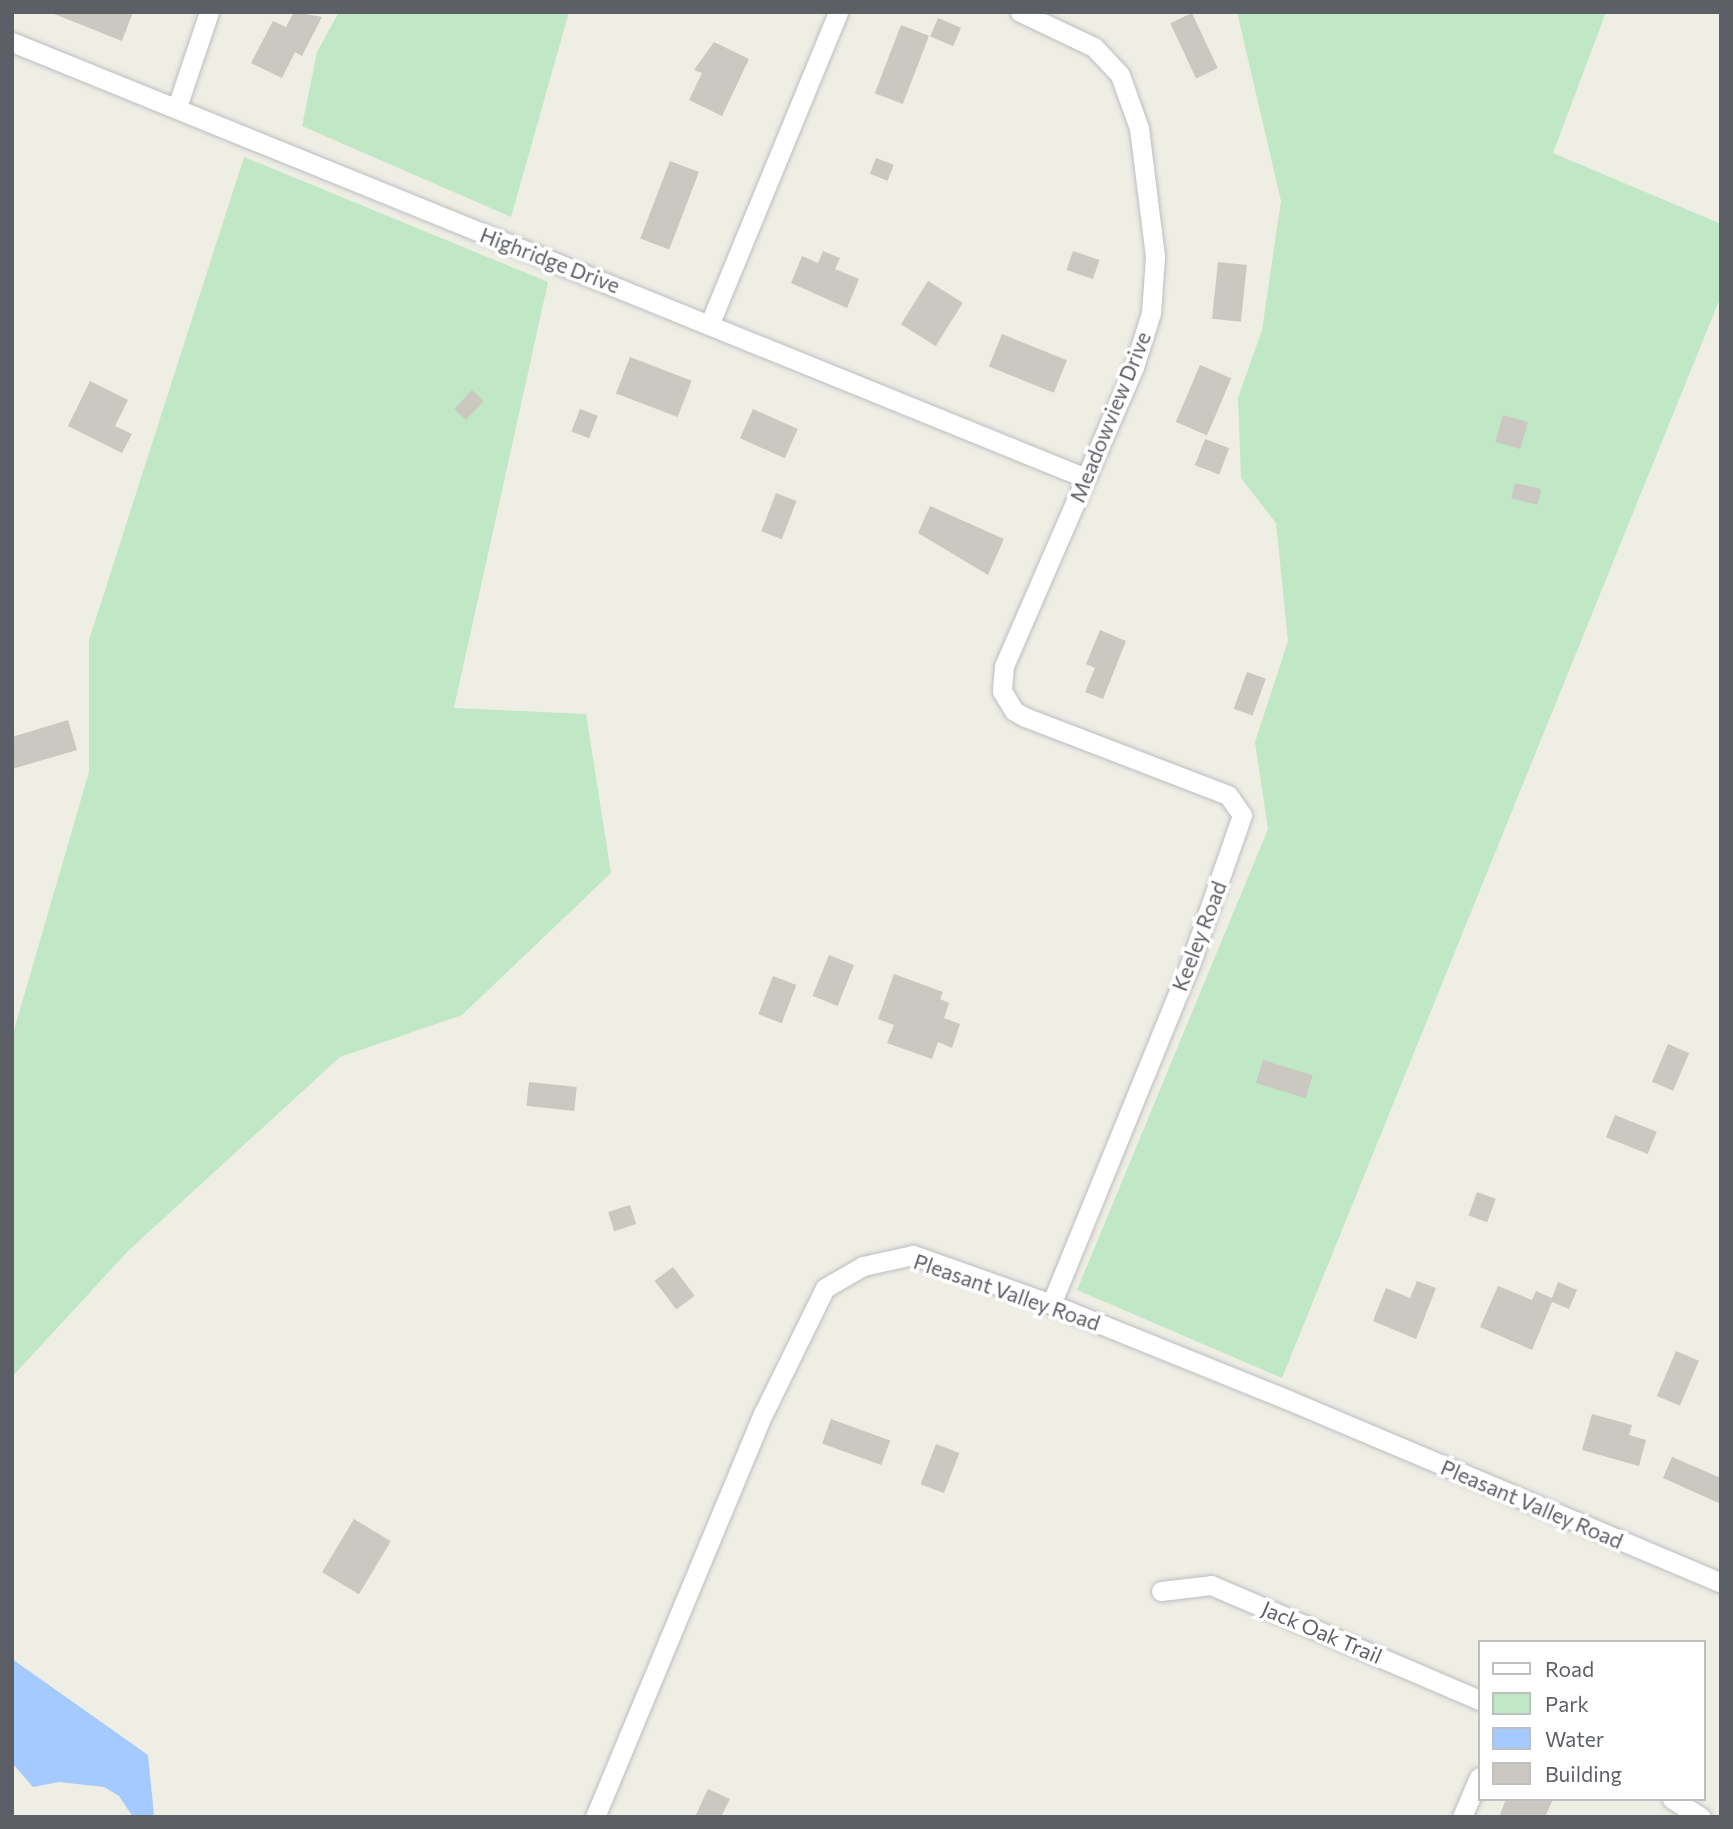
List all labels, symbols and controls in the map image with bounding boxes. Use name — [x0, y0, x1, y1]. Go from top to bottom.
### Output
street label: Highridge Drive — [477, 222, 623, 298]
street label: Meadowview Drive — [1064, 328, 1156, 506]
street label: Keeley Road — [1167, 878, 1231, 994]
street label: Pleasant Valley Road — [910, 1248, 1104, 1336]
street label: Pleasant Valley Road — [1437, 1454, 1627, 1554]
street label: Jack Oak Trail — [1258, 1595, 1386, 1669]
legend — [1478, 1640, 1705, 1801]
text: Road — [1545, 1656, 1594, 1681]
text: Park — [1545, 1691, 1589, 1716]
text: Water — [1545, 1726, 1604, 1751]
text: Building — [1545, 1761, 1622, 1786]

